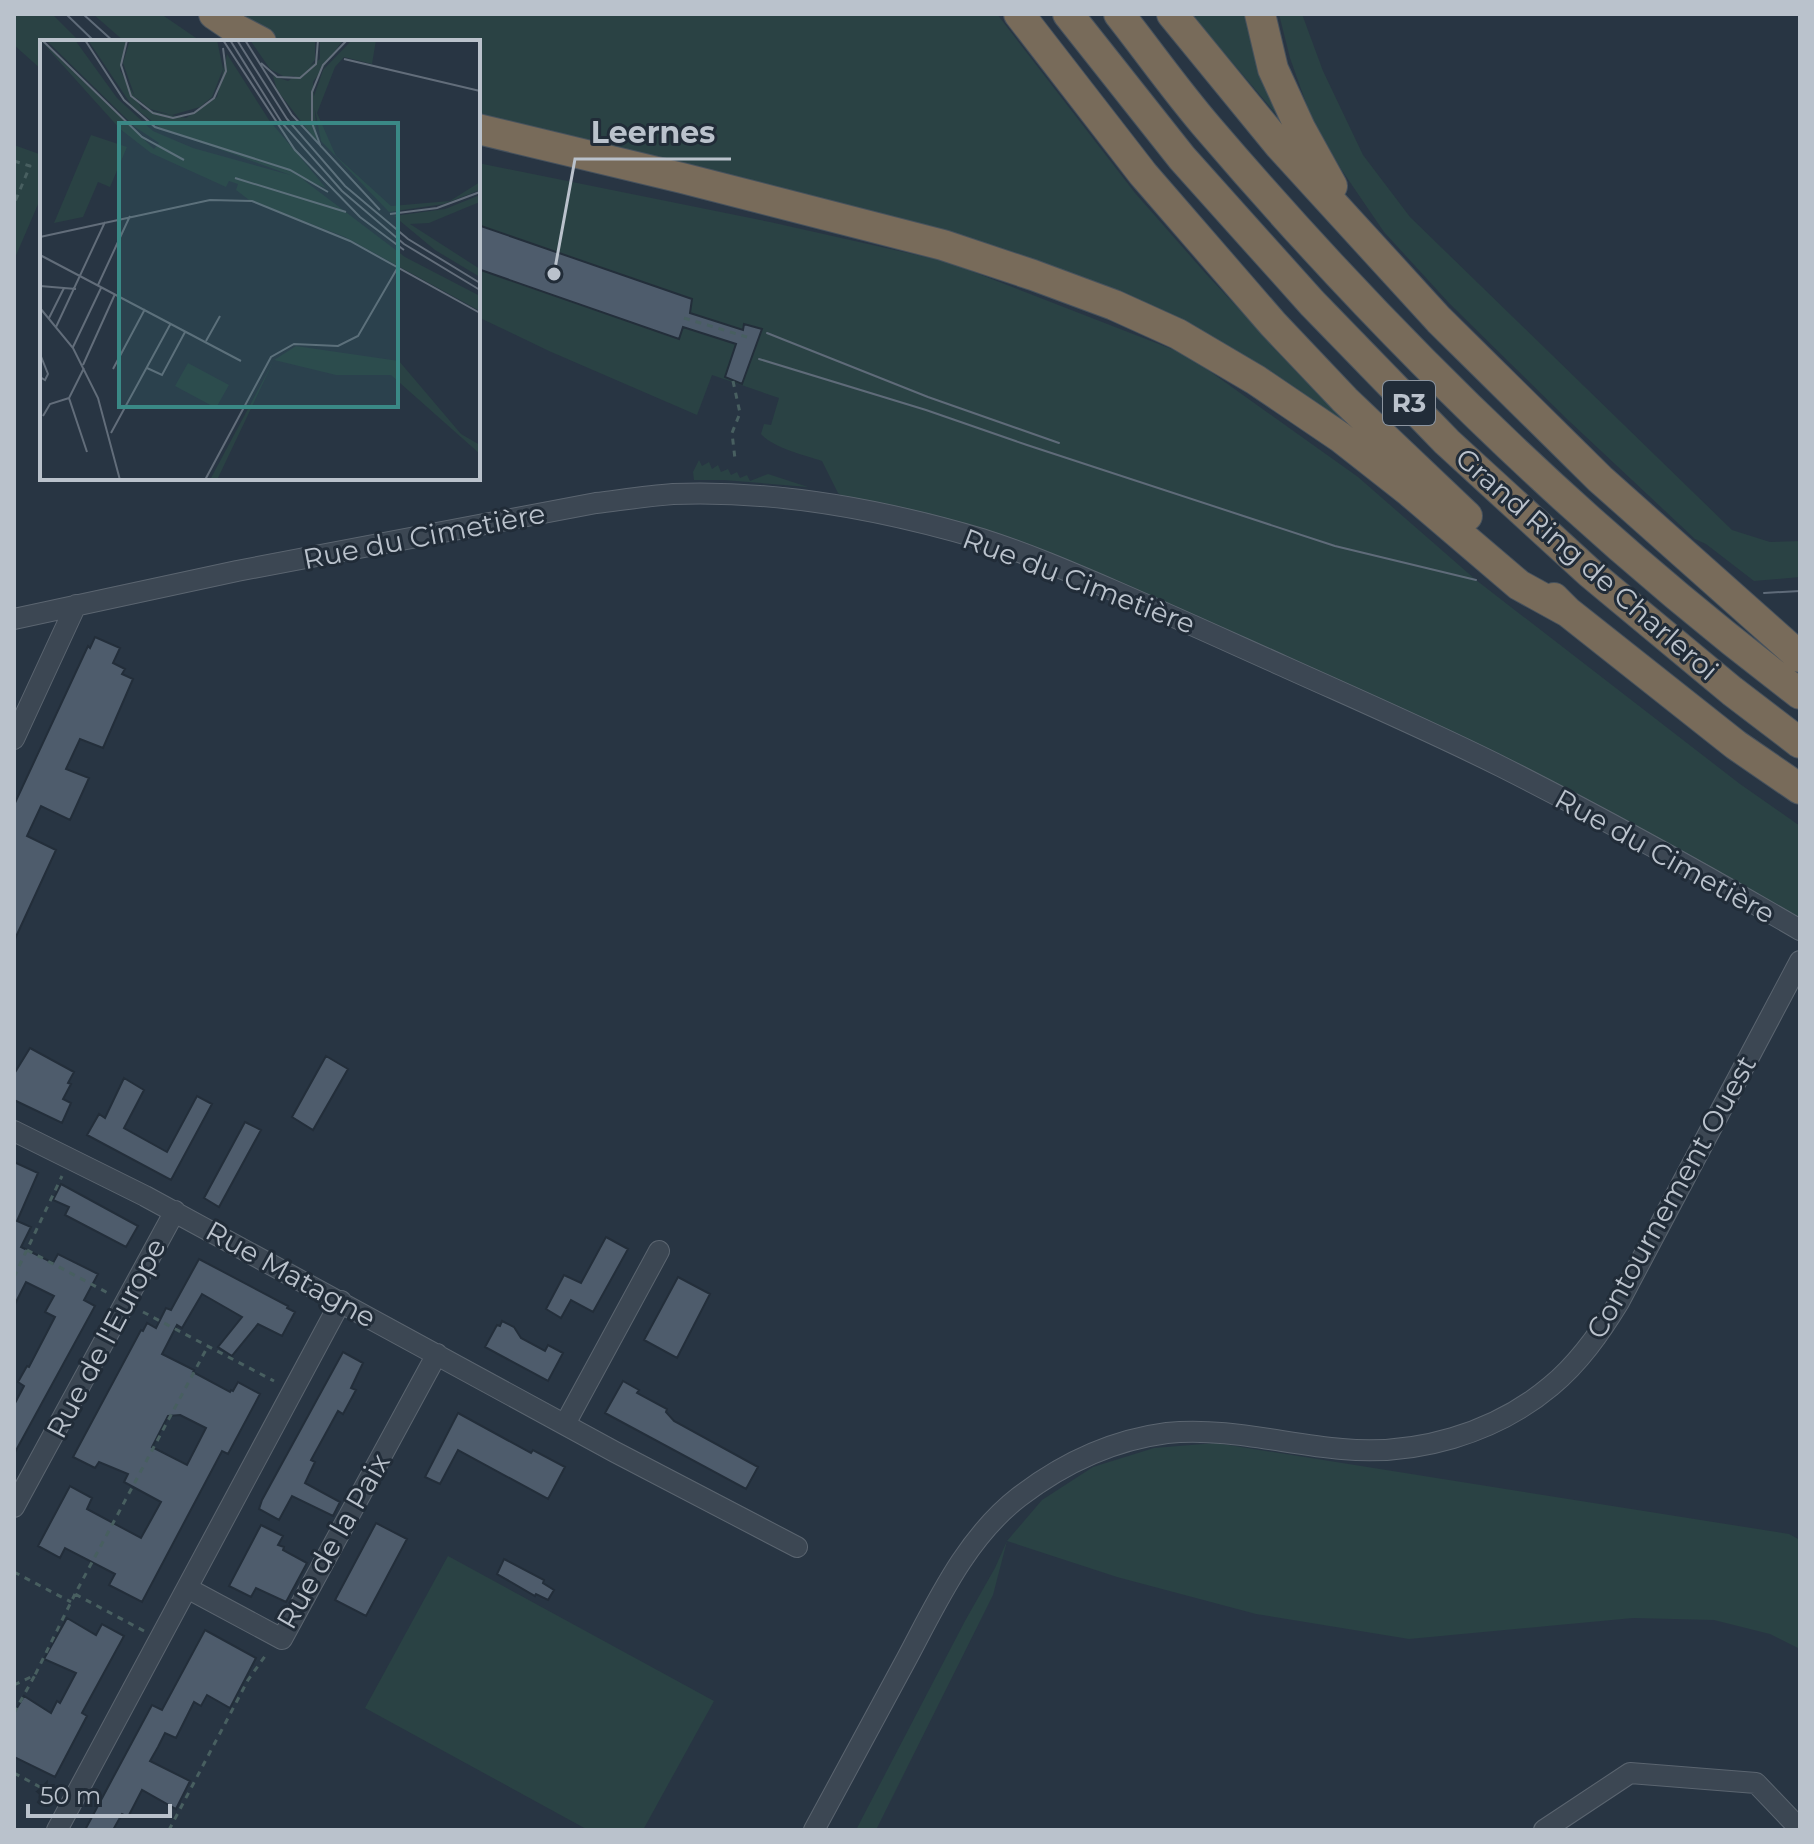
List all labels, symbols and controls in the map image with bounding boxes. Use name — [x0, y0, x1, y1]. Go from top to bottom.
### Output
inset map — [40, 40, 480, 480]
callout: Leernes — [575, 105, 731, 159]
text: Leernes — [591, 114, 715, 151]
road number: R3 — [1383, 381, 1435, 425]
street label: Grand Ring de Charleroi — [1449, 441, 1725, 687]
street label: Rue du Cimetière — [300, 496, 548, 576]
street label: Rue du Cimetière — [958, 521, 1200, 641]
street label: Rue du Cimetière — [1549, 781, 1781, 931]
street label: Contournement Ouest — [1579, 1050, 1763, 1344]
street label: Rue Matagne — [200, 1213, 382, 1335]
street label: Rue de l'Europe — [39, 1232, 173, 1444]
street label: Rue de la Paix — [269, 1447, 397, 1635]
scale bar — [28, 1768, 170, 1818]
text: 50 m — [40, 1781, 101, 1810]

